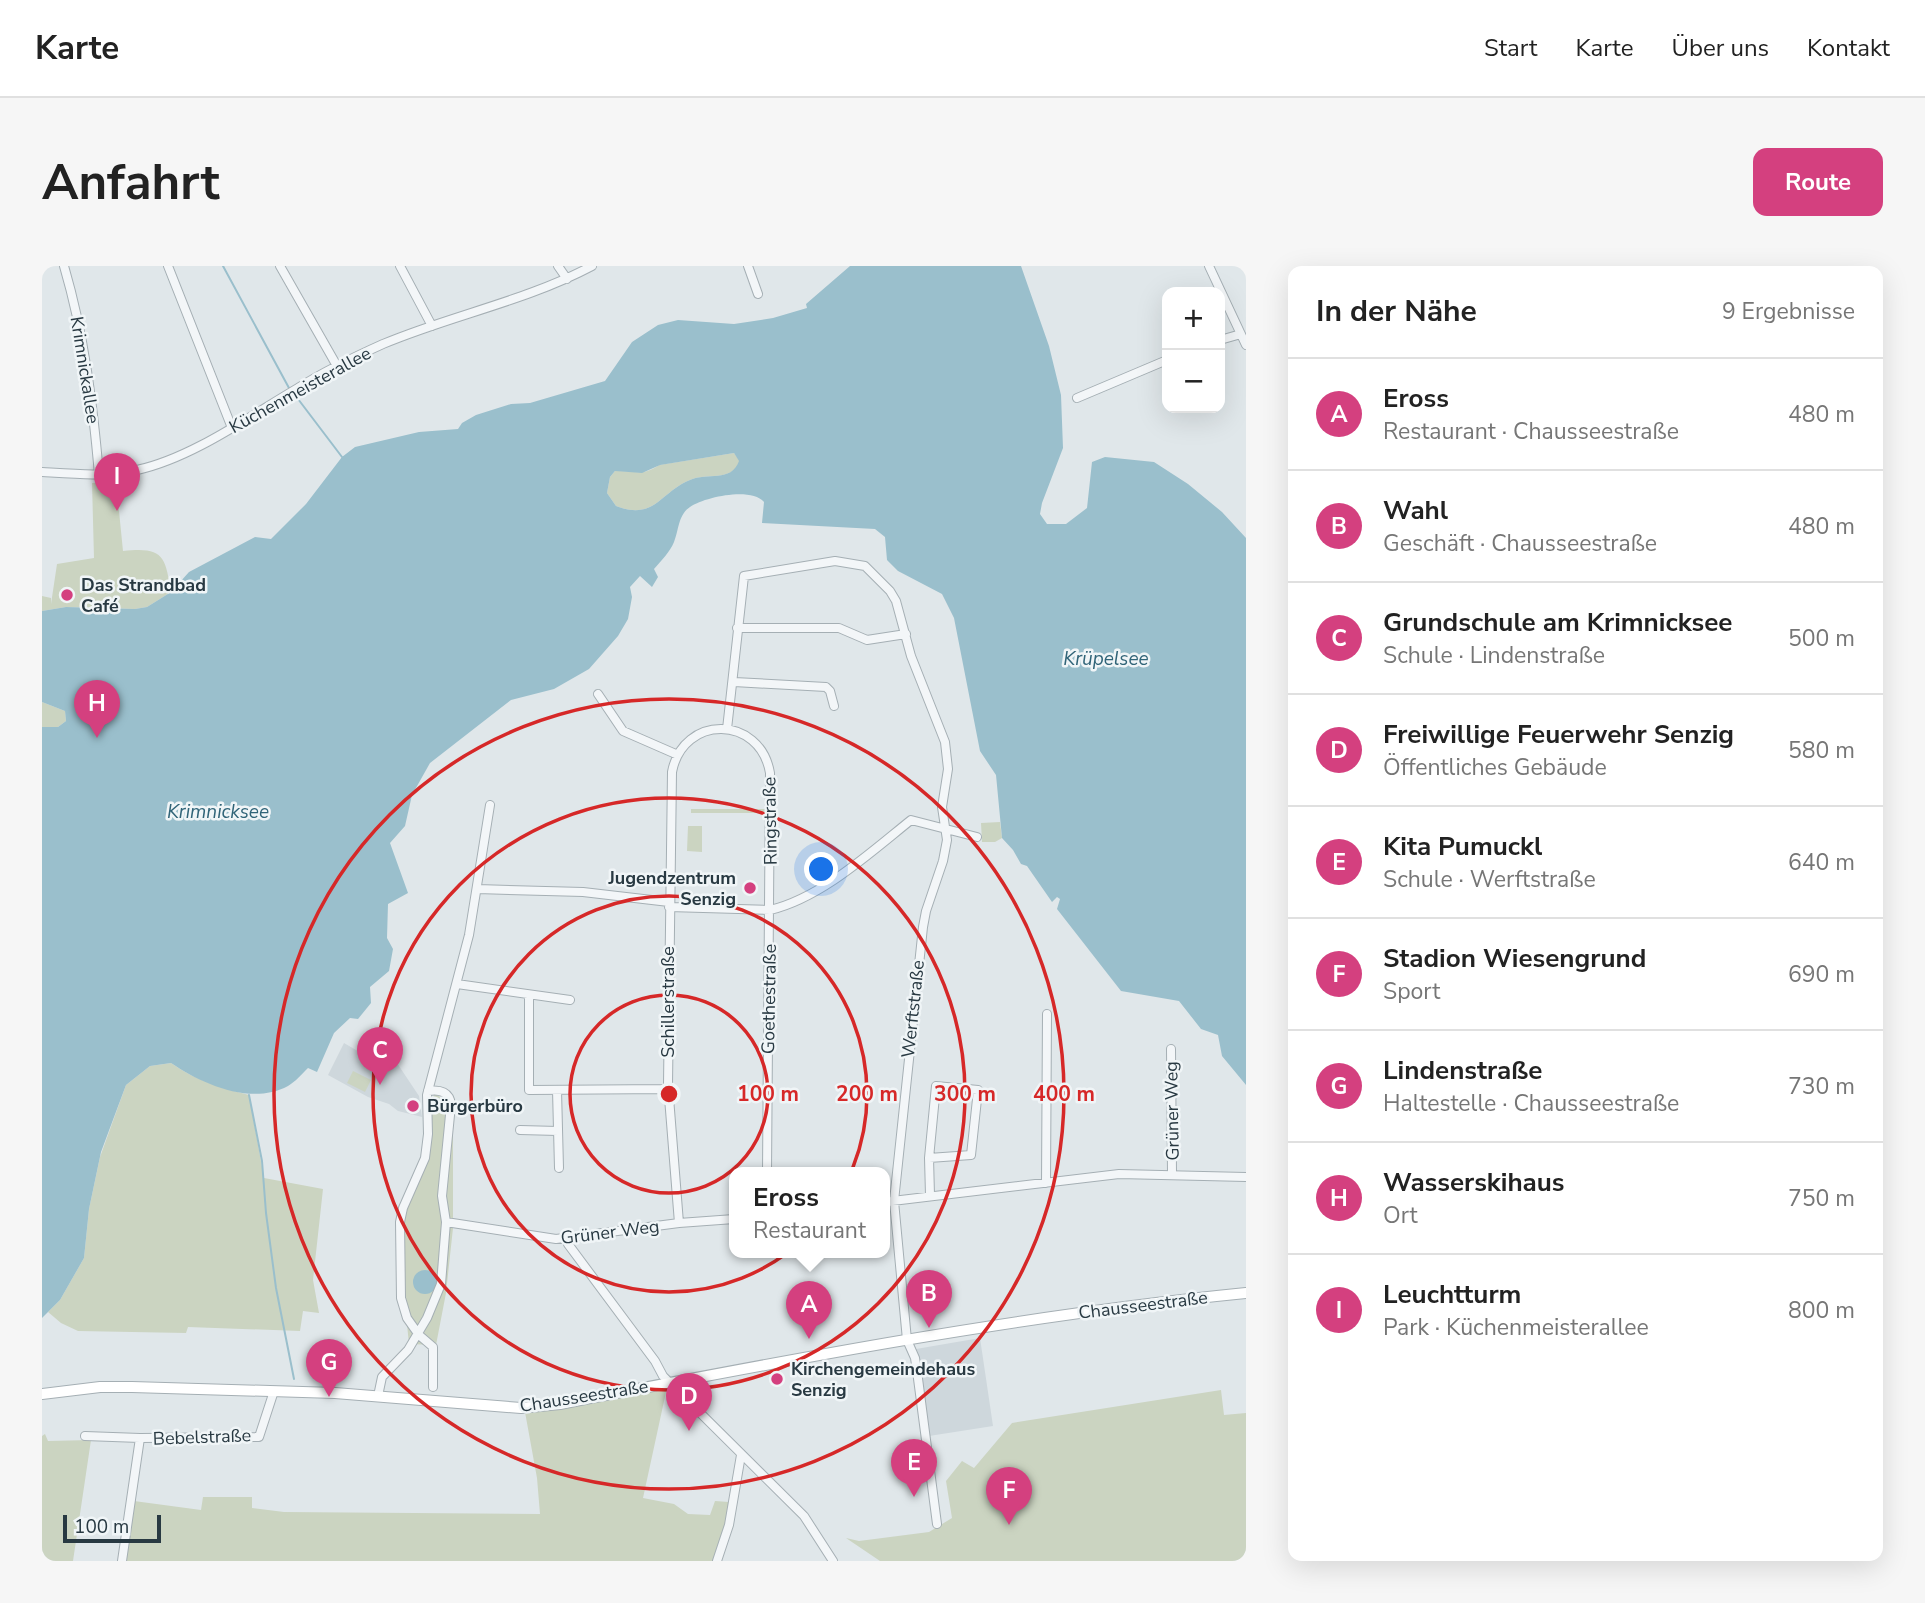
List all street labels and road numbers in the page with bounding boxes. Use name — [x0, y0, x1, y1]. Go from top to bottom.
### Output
street label: Krimnickallee — [65, 315, 105, 425]
street label: Küchenmeisterallee — [225, 341, 375, 439]
street label: Ringstraße — [757, 777, 783, 865]
street label: Goethestraße — [756, 944, 782, 1054]
street label: Schillerstraße — [656, 946, 680, 1058]
street label: Werftstraße — [896, 959, 930, 1059]
street label: Grüner Weg — [1159, 1061, 1185, 1161]
street label: Grüner Weg — [559, 1214, 661, 1250]
street label: Chausseestraße — [1077, 1285, 1209, 1325]
street label: Chausseestraße — [518, 1374, 650, 1418]
street label: Bebelstraße — [152, 1423, 252, 1451]

